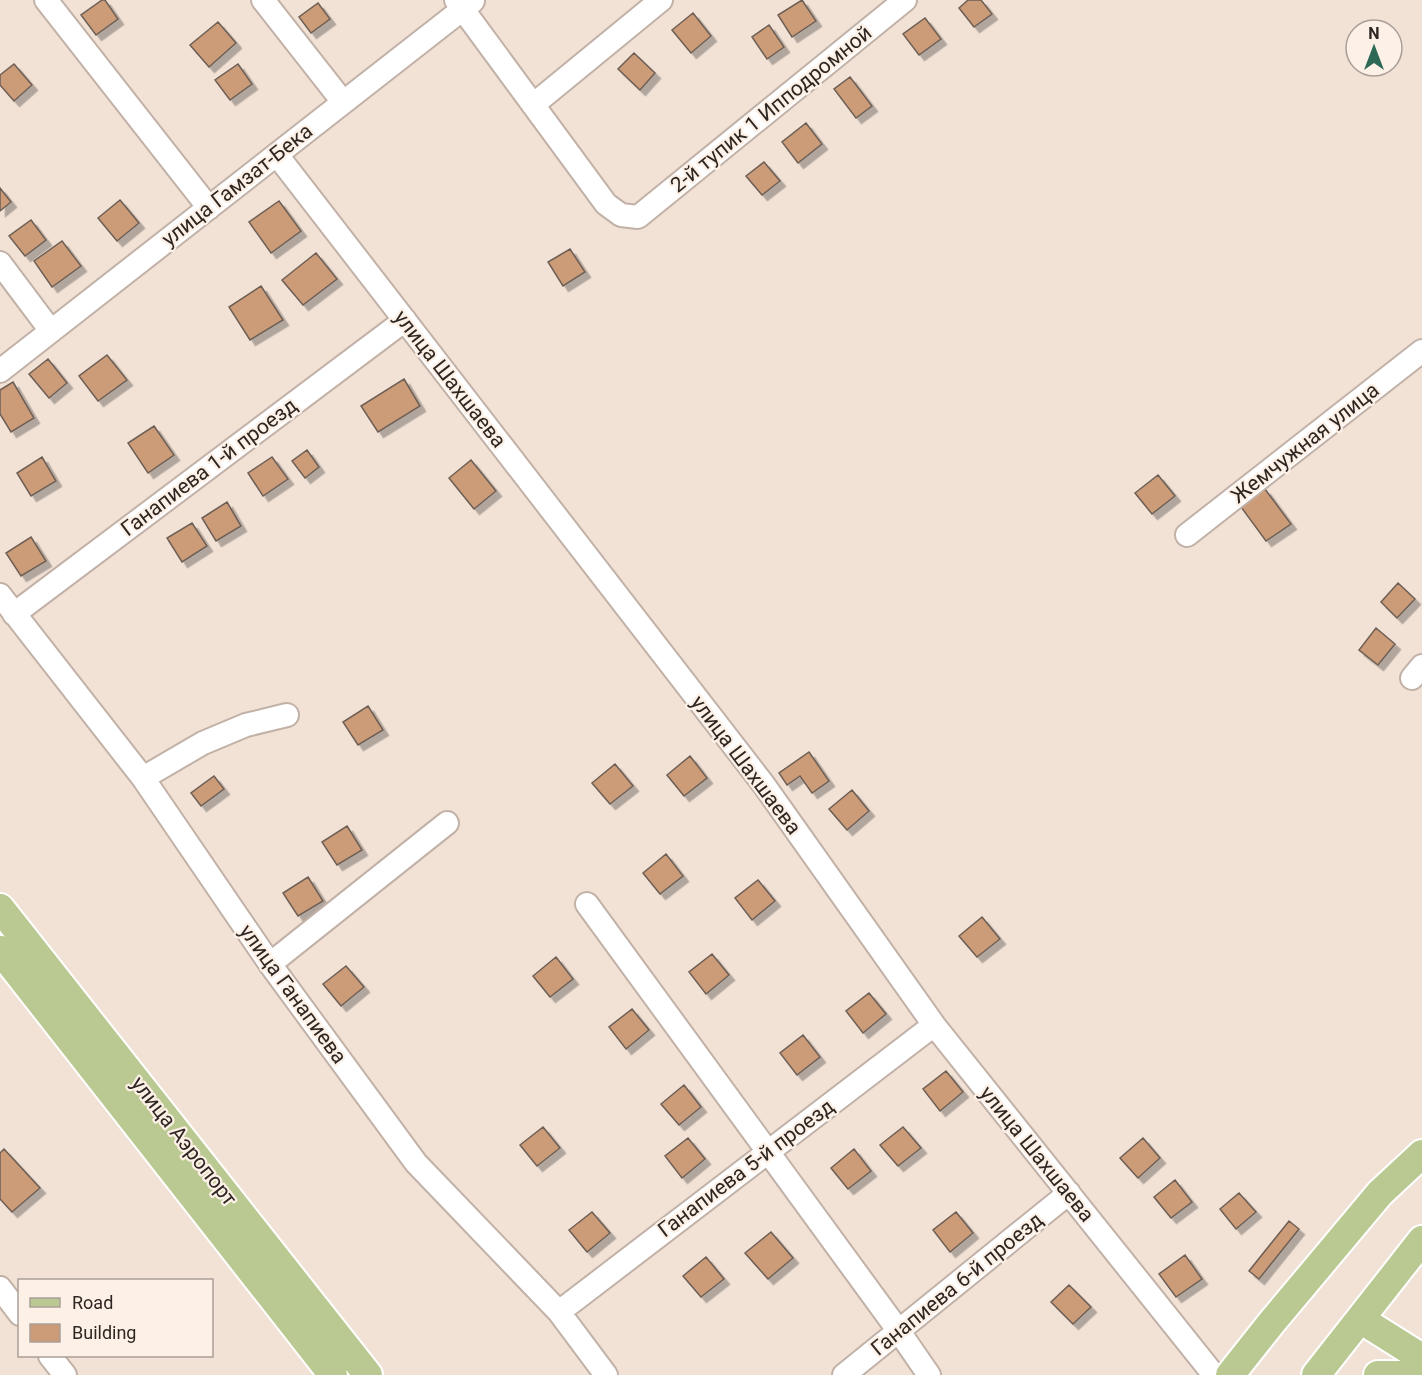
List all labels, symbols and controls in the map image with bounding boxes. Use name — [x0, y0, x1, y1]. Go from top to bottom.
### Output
north arrow — [1344, 18, 1404, 78]
street label: 2-й тупик 1 Ипподромной — [666, 21, 876, 197]
text: N — [1368, 24, 1380, 43]
street label: улица Гамзат-Бека — [157, 119, 317, 251]
street label: улица Шахшаева — [389, 306, 511, 452]
street label: Жемчужная улица — [1226, 378, 1384, 508]
street label: Ганапиева 1-й проезд — [116, 393, 302, 541]
street label: улица Шахшаева — [686, 691, 806, 839]
street label: улица Ганапиева — [234, 920, 352, 1068]
street label: улица Аэропорт — [126, 1072, 242, 1210]
street label: улица Шахшаева — [975, 1081, 1099, 1227]
street label: Ганапиева 5-й проезд — [653, 1094, 839, 1242]
street label: Ганапиева 6-й проезд — [866, 1207, 1048, 1361]
legend — [18, 1279, 213, 1357]
text: Road — [72, 1292, 113, 1313]
text: Building — [72, 1322, 136, 1343]

